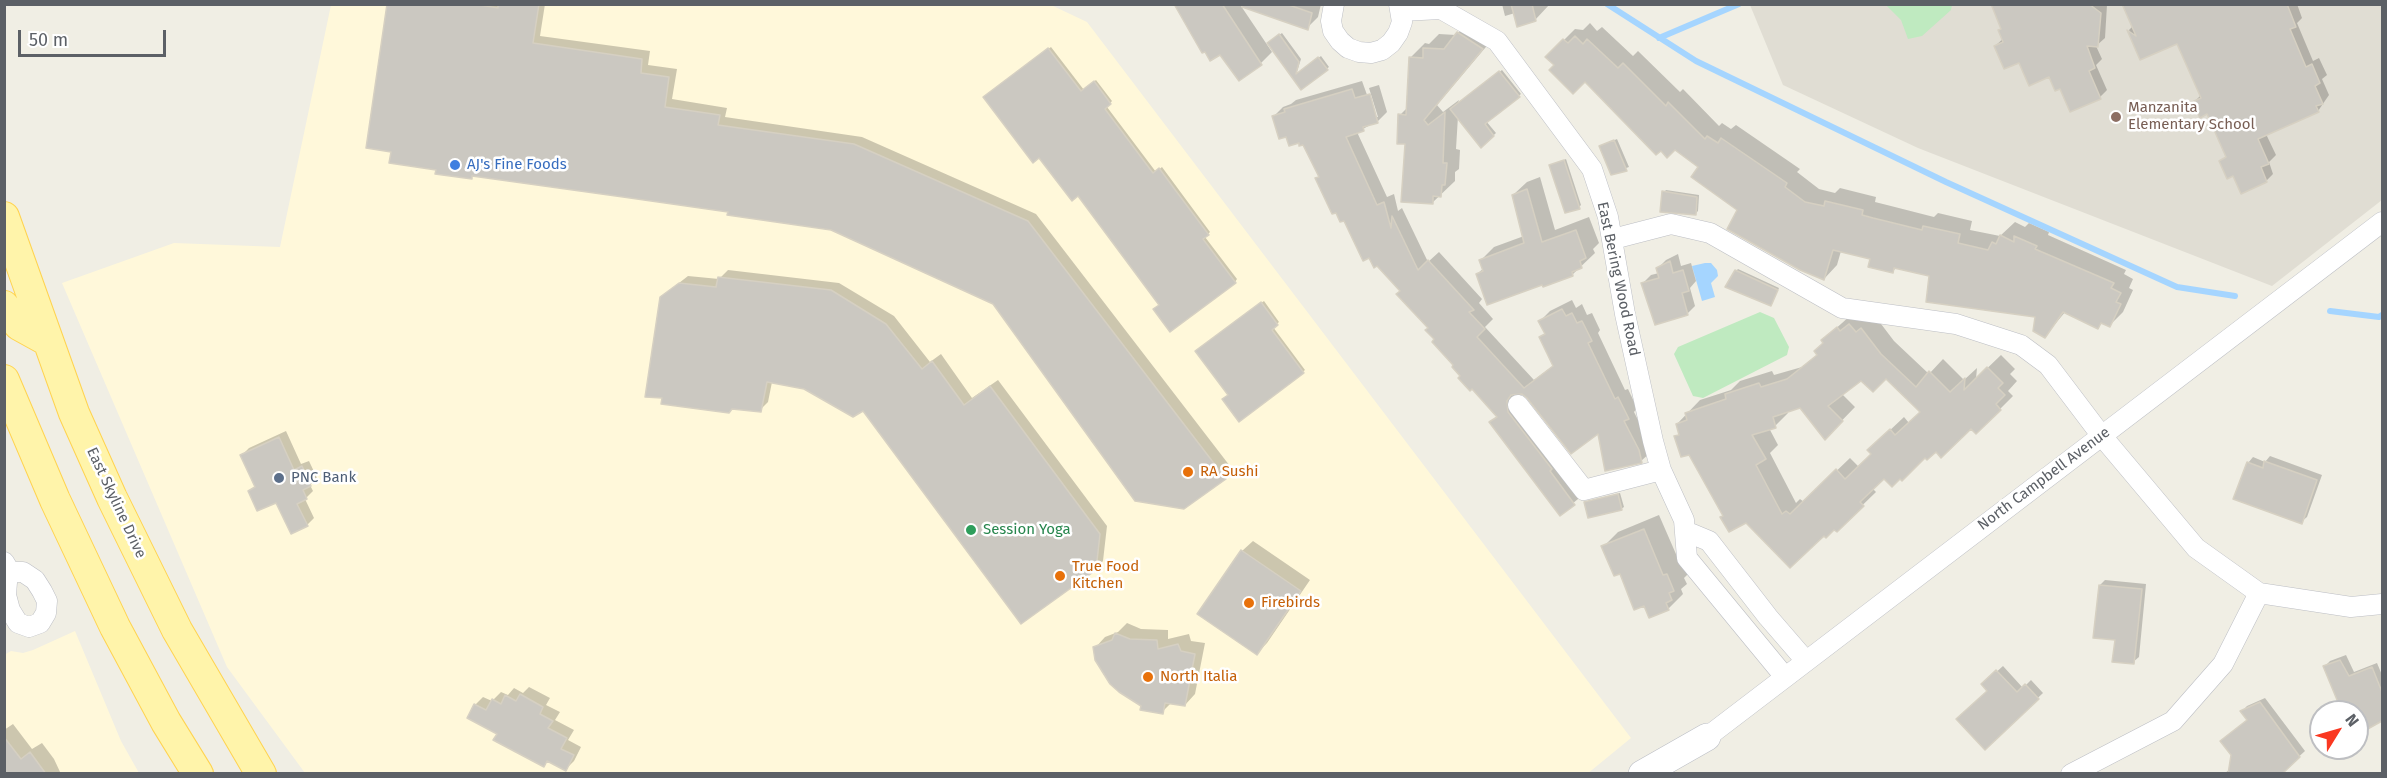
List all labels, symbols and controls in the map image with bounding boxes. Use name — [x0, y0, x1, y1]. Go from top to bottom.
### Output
scale bar — [21, 18, 170, 56]
text: 50 m — [29, 29, 68, 51]
place label: Manzanita Elementary School — [2128, 99, 2255, 134]
marker: Manzanita Elementary School — [2109, 110, 2123, 124]
place label: AJ's Fine Foods — [467, 156, 567, 174]
marker: AJ's Fine Foods — [448, 158, 462, 172]
street label: East Bering Wood Road — [1593, 200, 1643, 358]
street label: North Campbell Avenue — [1974, 423, 2114, 535]
street label: East Skyline Drive — [82, 445, 150, 561]
place label: RA Sushi — [1200, 463, 1259, 481]
marker: RA Sushi — [1181, 465, 1195, 479]
place label: PNC Bank — [291, 469, 356, 487]
marker: PNC Bank — [272, 471, 286, 485]
place label: Session Yoga — [983, 521, 1071, 539]
marker: Session Yoga — [964, 523, 978, 537]
place label: True Food Kitchen — [1072, 558, 1139, 593]
marker: True Food Kitchen — [1053, 569, 1067, 583]
place label: Firebirds — [1261, 594, 1320, 612]
marker: Firebirds — [1242, 596, 1256, 610]
place label: North Italia — [1160, 668, 1238, 686]
marker: North Italia — [1141, 670, 1155, 684]
north arrow — [2309, 700, 2369, 760]
text: N — [2341, 710, 2363, 730]

